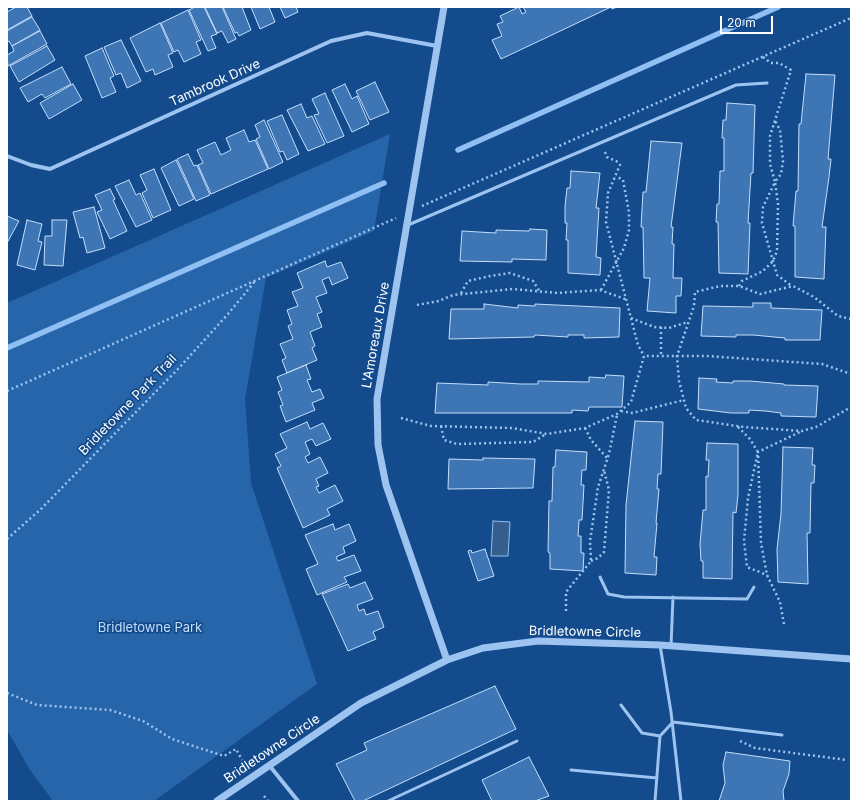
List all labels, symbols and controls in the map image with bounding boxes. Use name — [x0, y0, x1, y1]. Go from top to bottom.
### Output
scale bar — [722, 8, 775, 34]
text: 20 m — [727, 15, 756, 30]
street label: Tambrook Drive — [167, 56, 263, 110]
street label: L'Amoreaux Drive — [359, 281, 393, 389]
street label: Bridletowne Park Trail — [76, 351, 180, 459]
park label: Bridletowne Park — [98, 620, 202, 636]
street label: Bridletowne Circle — [529, 623, 641, 641]
street label: Bridletowne Circle — [221, 711, 323, 787]

